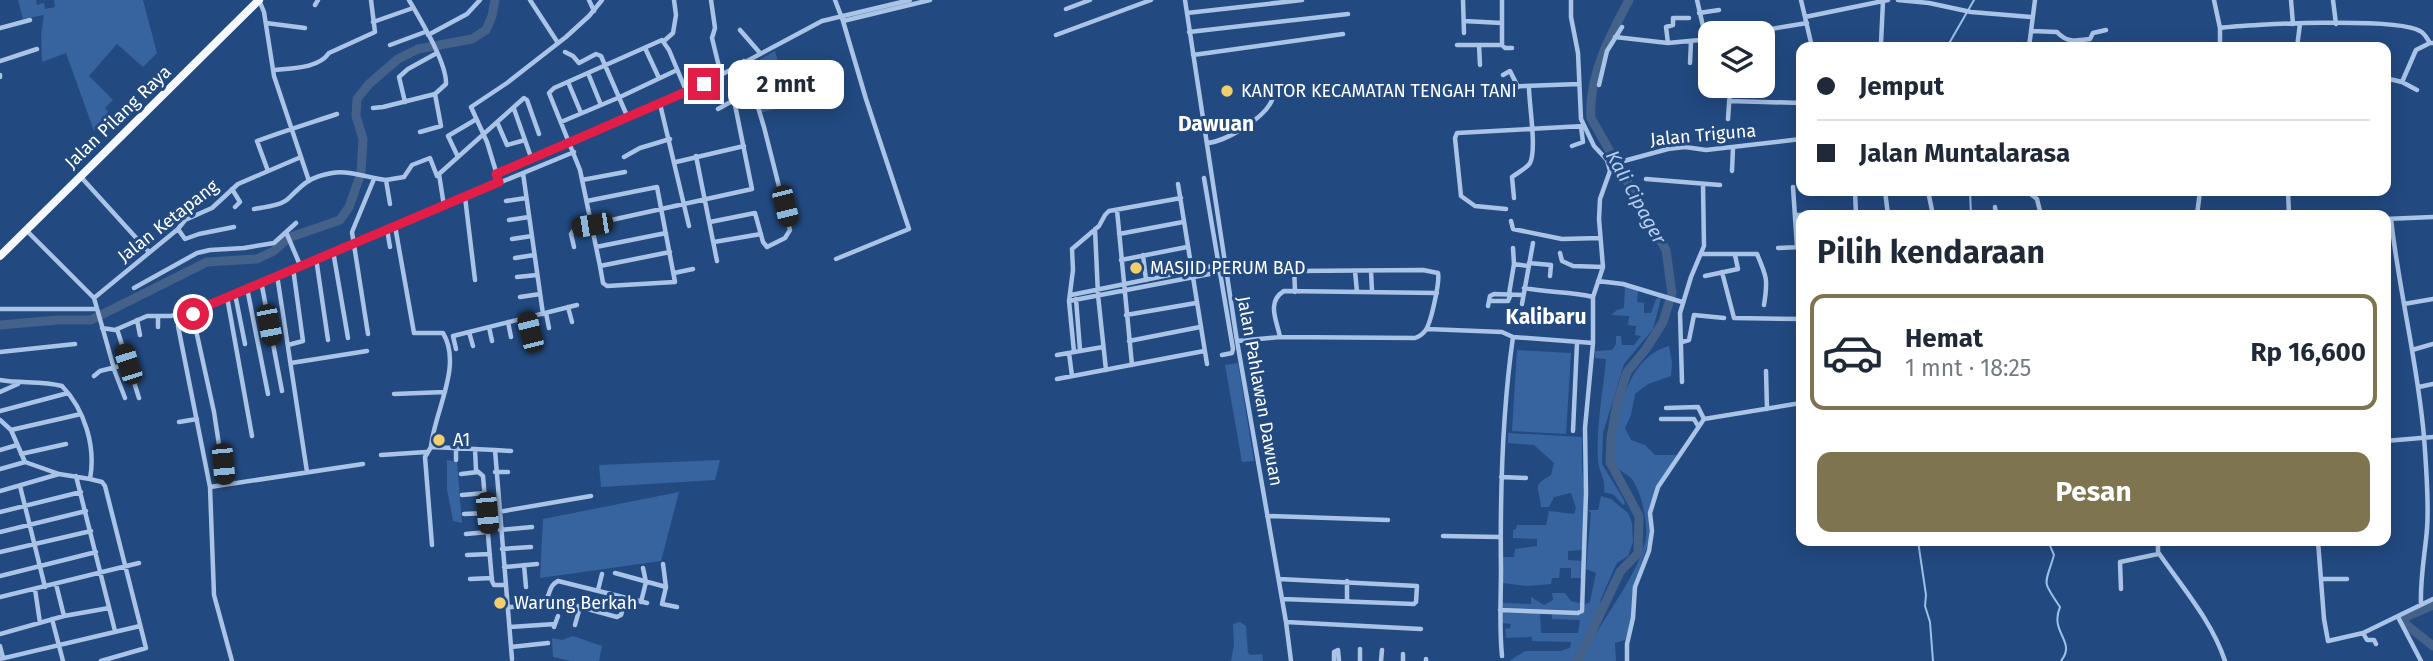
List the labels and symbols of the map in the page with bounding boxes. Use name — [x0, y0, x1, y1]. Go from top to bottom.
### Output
callout: 2 mnt — [728, 60, 844, 108]
street label: Jalan Pilang Raya — [60, 61, 176, 173]
route end — [688, 68, 720, 100]
place label: KANTOR KECAMATAN TENGAH TANI — [1241, 80, 1517, 102]
marker: KANTOR KECAMATAN TENGAH TANI — [1219, 83, 1235, 99]
district label: Dawuan — [1178, 111, 1254, 137]
street label: Jalan Triguna — [1649, 119, 1757, 151]
water label: Kali Cipager — [1601, 146, 1671, 248]
street label: Jalan Ketapang — [113, 174, 223, 267]
car — [770, 183, 801, 229]
car — [570, 211, 615, 239]
place label: MASJID PERUM BAD — [1150, 257, 1306, 279]
marker: MASJID PERUM BAD — [1128, 260, 1144, 276]
street label: Jalan Pahlawan Dawuan — [1232, 294, 1288, 488]
route start — [177, 298, 209, 330]
car — [255, 302, 284, 348]
district label: Kalibaru — [1506, 304, 1586, 330]
car — [515, 309, 546, 355]
car — [112, 341, 145, 387]
place label: A1 — [453, 429, 470, 451]
marker: A1 — [431, 432, 447, 448]
car — [211, 442, 236, 486]
car — [475, 491, 500, 535]
place label: Warung Berkah — [514, 592, 637, 614]
marker: Warung Berkah — [492, 595, 508, 611]

